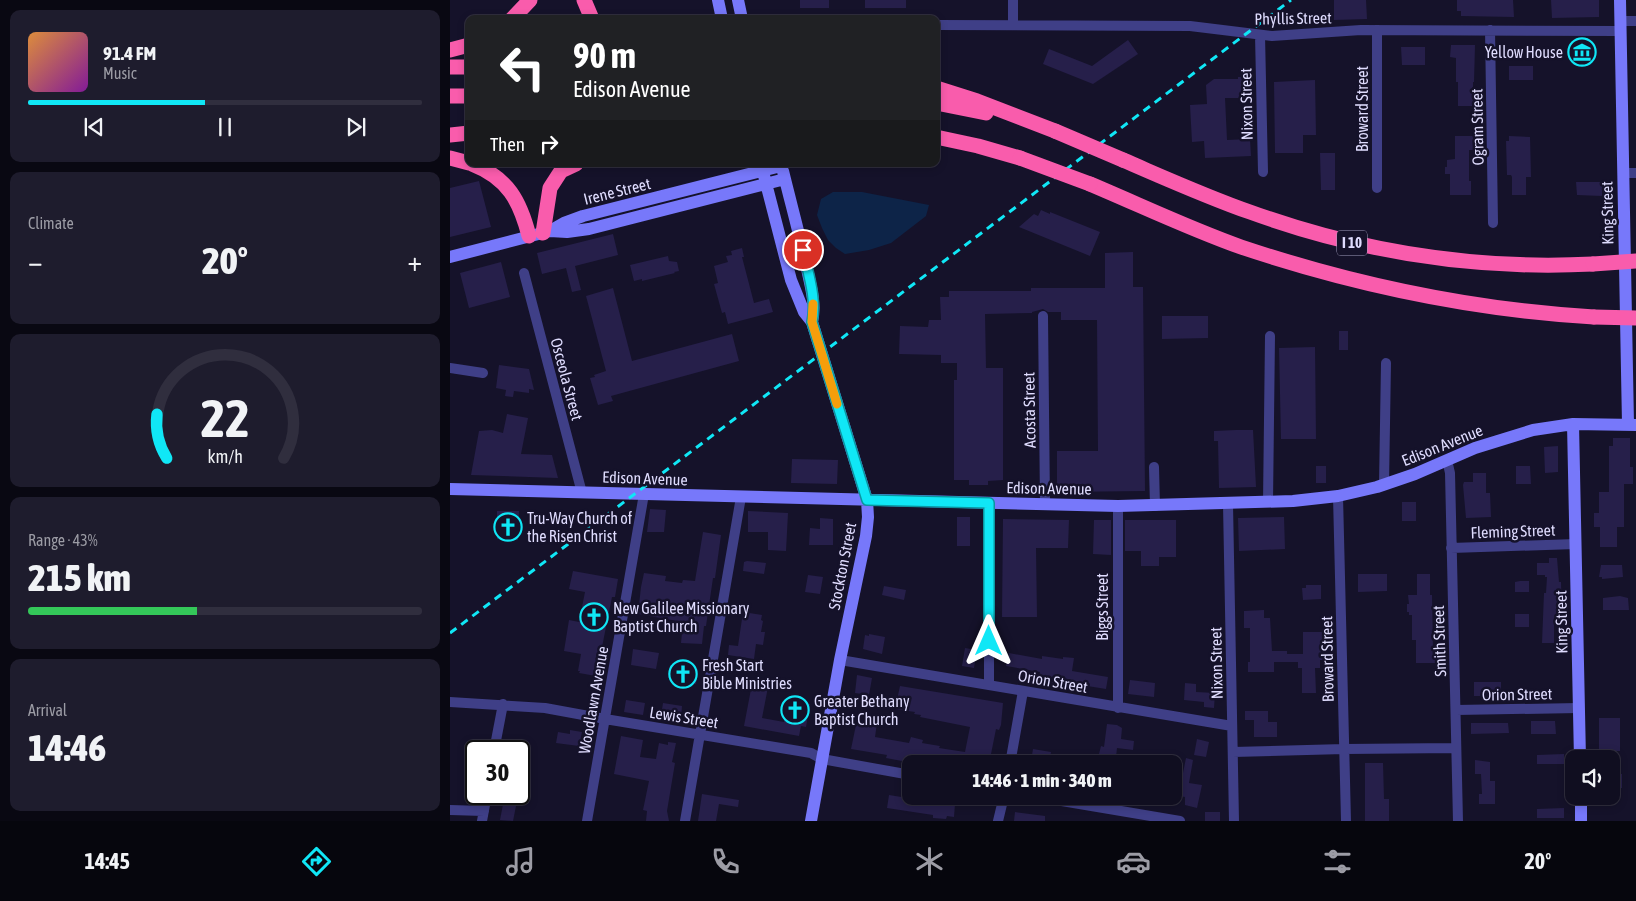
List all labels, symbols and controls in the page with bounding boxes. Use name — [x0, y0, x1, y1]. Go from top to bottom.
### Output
street label: Phyllis Street — [1254, 8, 1332, 29]
icon: left — [490, 35, 555, 100]
text: 90 m — [573, 35, 636, 75]
museum icon: Yellow House — [1567, 37, 1597, 67]
text: 91.4 FM — [103, 42, 156, 64]
place label: Yellow House — [1485, 43, 1563, 61]
text: Music — [103, 64, 137, 82]
street label: Broward Street — [1353, 66, 1371, 152]
street label: Nixon Street — [1236, 67, 1256, 140]
text: Edison Avenue — [573, 76, 691, 102]
street label: Ogram Street — [1467, 88, 1488, 166]
icon: previous — [80, 113, 108, 141]
icon: pause — [211, 113, 239, 141]
icon: next — [342, 113, 370, 141]
icon: right — [535, 130, 563, 158]
text: Then — [490, 133, 525, 155]
street label: Irene Street — [582, 174, 653, 208]
street label: King Street — [1597, 181, 1618, 245]
text: Climate — [28, 214, 74, 232]
pin — [782, 229, 824, 271]
road number: I 10 — [1337, 230, 1367, 256]
icon: arrive — [789, 236, 817, 264]
text: 20° — [202, 239, 248, 282]
text: − — [28, 245, 43, 277]
text: + — [407, 245, 422, 277]
street label: Osceola Street — [547, 336, 587, 423]
street label: Acosta Street — [1019, 371, 1039, 448]
text: 22 — [201, 388, 249, 448]
street label: Edison Avenue — [1399, 421, 1485, 469]
text: km/h — [207, 446, 243, 467]
street label: Edison Avenue — [602, 468, 688, 488]
street label: Edison Avenue — [1006, 478, 1092, 498]
place label: Tru-Way Church of the Risen Christ — [527, 509, 633, 545]
church icon: Tru-Way Church of the Risen Christ — [493, 512, 523, 542]
street label: Stockton Street — [825, 520, 859, 611]
street label: Fleming Street — [1470, 521, 1556, 542]
text: Range · 43% — [28, 531, 98, 549]
text: 215 km — [28, 556, 131, 599]
street label: Biggs Street — [1093, 573, 1112, 641]
street label: King Street — [1551, 590, 1572, 654]
place label: New Galilee Missionary Baptist Church — [613, 599, 750, 636]
church icon: New Galilee Missionary Baptist Church — [579, 602, 609, 632]
street label: Smith Street — [1429, 605, 1449, 677]
position arrow — [962, 614, 1014, 666]
street label: Broward Street — [1317, 615, 1337, 702]
street label: Nixon Street — [1206, 626, 1226, 699]
street label: Woodlawn Avenue — [575, 645, 611, 755]
place label: Fresh Start Bible Ministries — [702, 656, 792, 692]
church icon: Fresh Start Bible Ministries — [668, 659, 698, 689]
street label: Orion Street — [1017, 666, 1090, 696]
street label: Orion Street — [1482, 684, 1553, 704]
place label: Greater Bethany Baptist Church — [814, 692, 910, 729]
church icon: Greater Bethany Baptist Church — [780, 695, 810, 725]
text: Arrival — [28, 701, 67, 719]
street label: Lewis Street — [648, 703, 720, 731]
text: 14:46 — [28, 726, 106, 769]
speed limit sign: 30 — [465, 740, 530, 805]
map controls — [1565, 750, 1620, 805]
button: sound — [1565, 750, 1620, 805]
text: 14:46 · 1 min · 340 m — [972, 769, 1112, 791]
icon: directions — [299, 844, 334, 879]
icon: music — [503, 844, 538, 879]
icon: phone — [708, 844, 743, 879]
icon: climate — [912, 844, 947, 879]
icon: car — [1116, 844, 1151, 879]
icon: filters — [1320, 844, 1355, 879]
text: 14:45 — [85, 848, 130, 874]
text: 20° — [1525, 848, 1551, 874]

